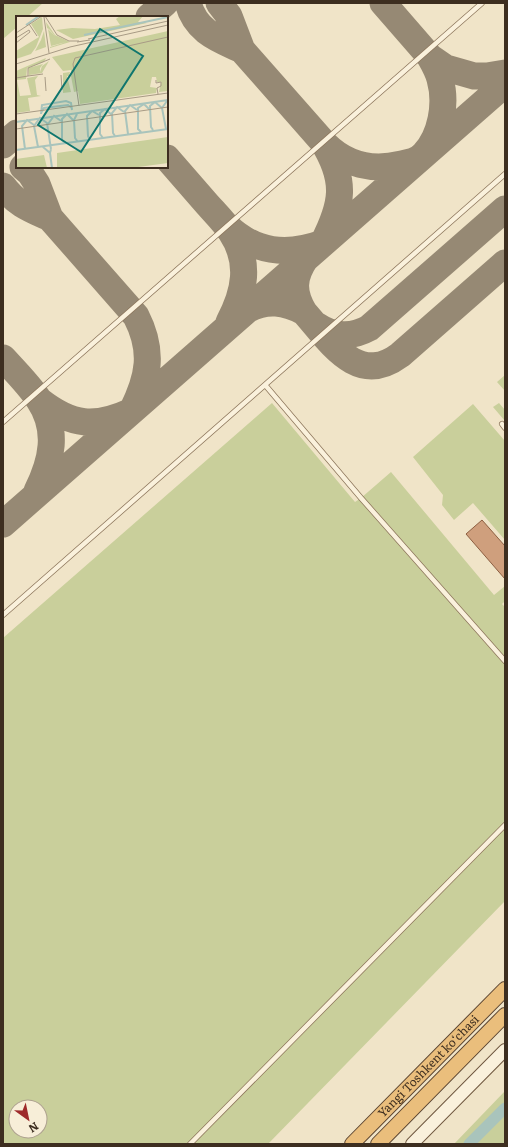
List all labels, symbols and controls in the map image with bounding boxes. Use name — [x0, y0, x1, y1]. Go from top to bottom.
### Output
inset map — [16, 16, 168, 168]
street label: Yangi Toshkent ko‘chasi — [373, 1010, 483, 1121]
north arrow — [8, 1099, 48, 1139]
text: N — [26, 1119, 42, 1137]

